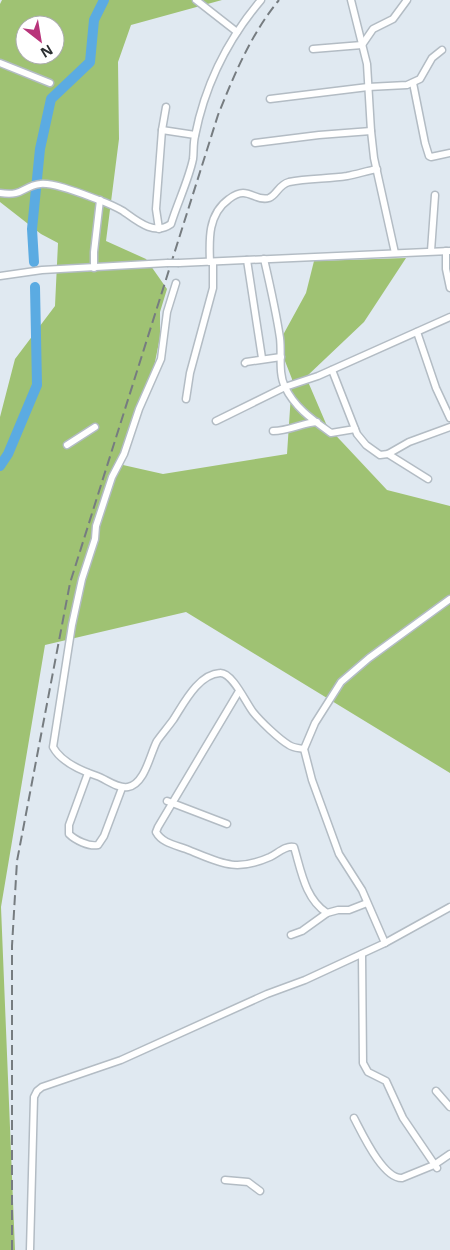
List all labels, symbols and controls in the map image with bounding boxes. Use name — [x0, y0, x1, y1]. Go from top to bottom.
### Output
north arrow — [15, 15, 65, 65]
text: N — [37, 40, 57, 63]

